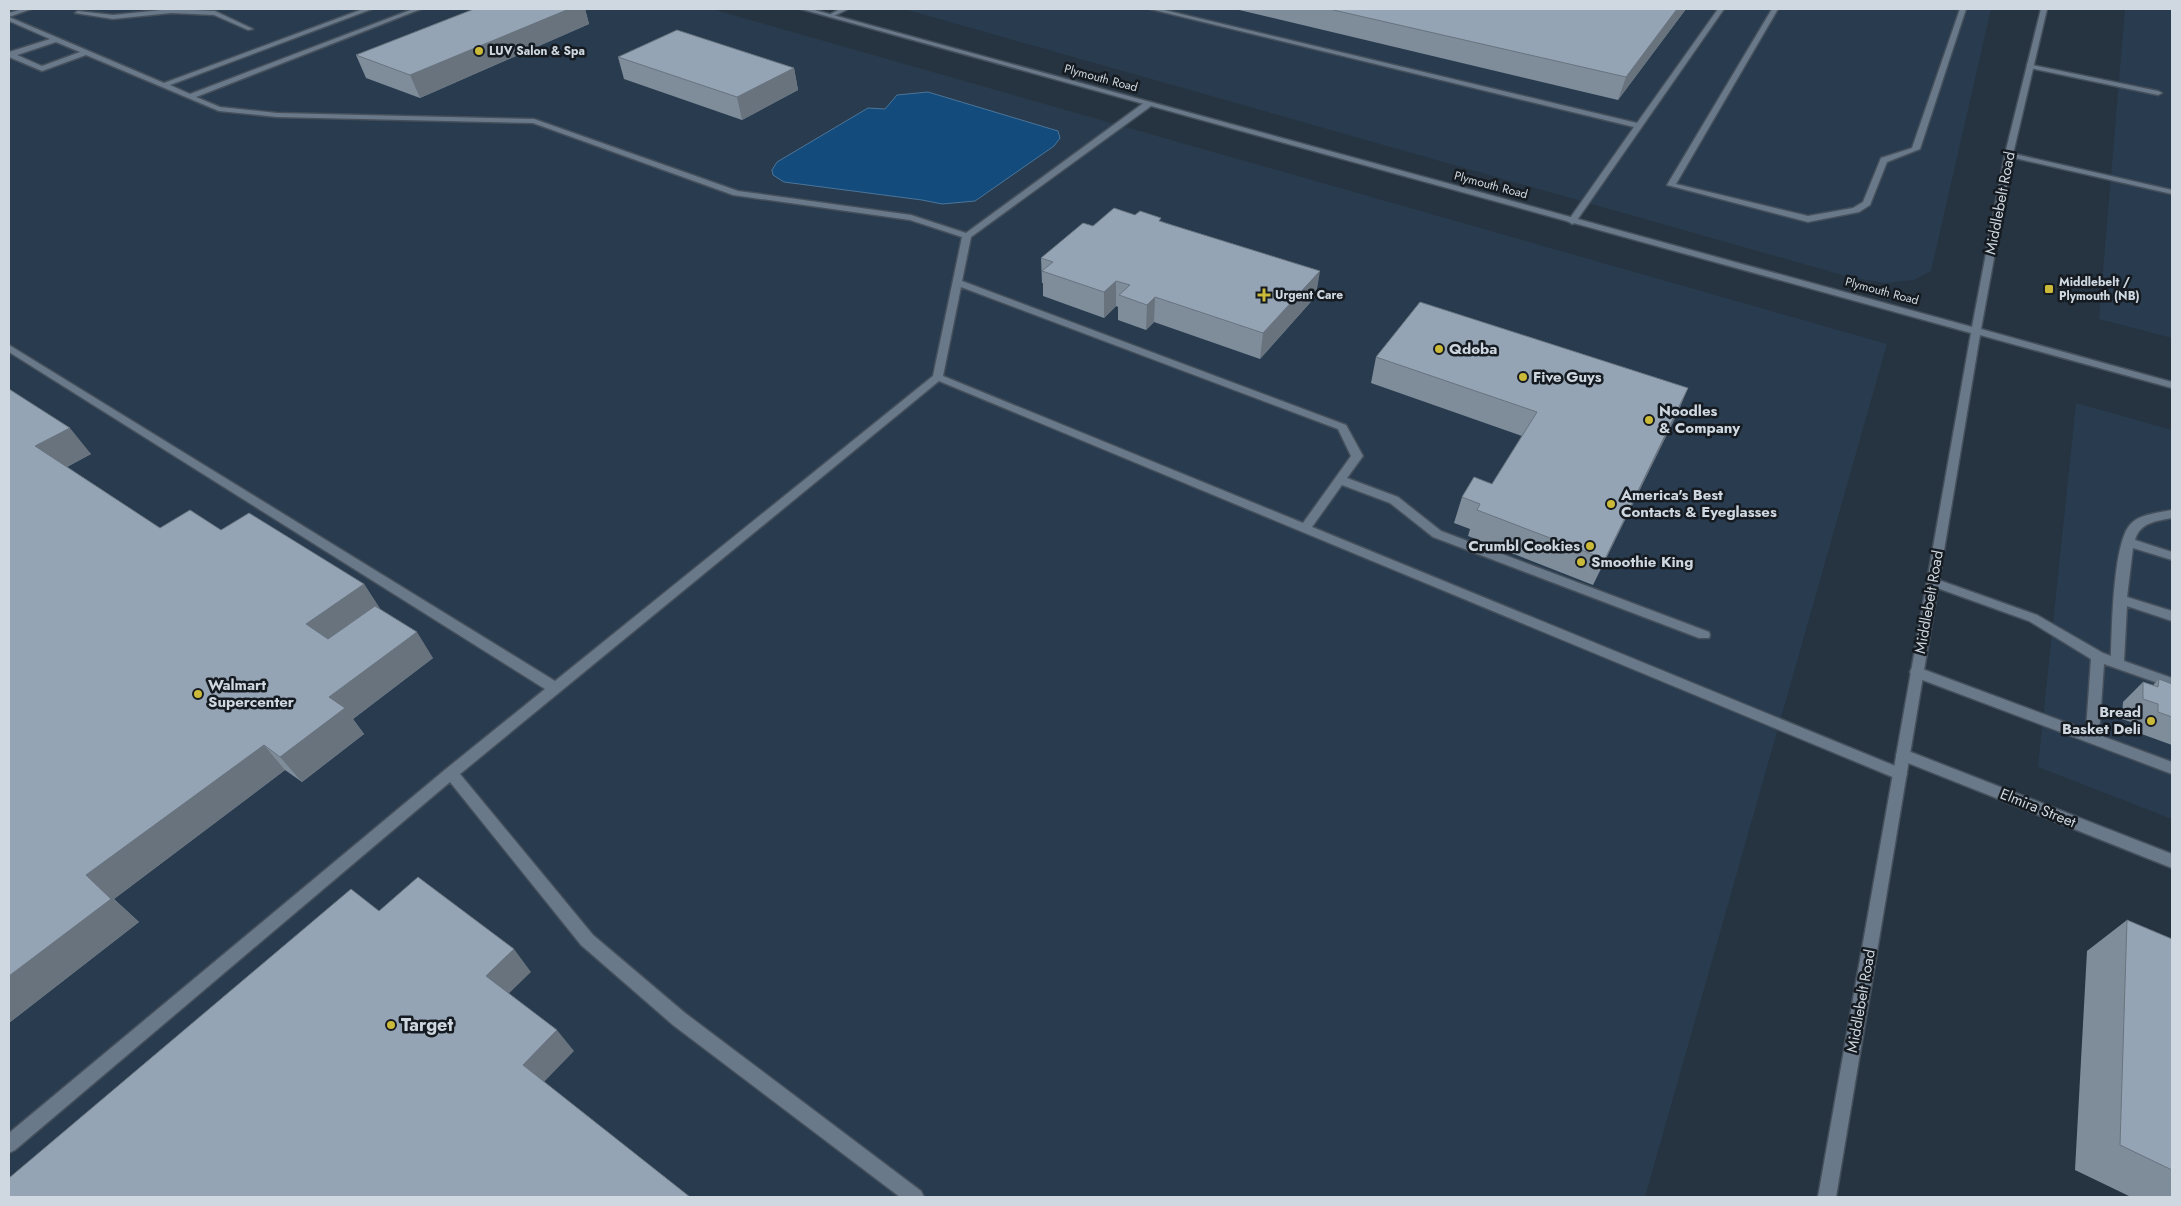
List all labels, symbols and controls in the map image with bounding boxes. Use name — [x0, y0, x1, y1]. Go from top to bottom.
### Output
place label: LUV Salon & Spa — [489, 42, 585, 60]
marker: LUV Salon & Spa — [473, 45, 485, 57]
street label: Plymouth Road — [1062, 60, 1140, 96]
street label: Middlebelt Road — [1979, 150, 2021, 256]
street label: Plymouth Road — [1452, 167, 1530, 203]
street label: Plymouth Road — [1843, 273, 1921, 309]
place label: Middlebelt / Plymouth (NB) — [2059, 273, 2140, 305]
marker: Middlebelt / Plymouth (NB) — [2043, 283, 2055, 295]
place label: Urgent Care — [1275, 286, 1343, 304]
marker: Urgent Care — [1257, 288, 1271, 302]
place label: Qdoba — [1449, 338, 1497, 360]
marker: Qdoba — [1433, 343, 1445, 355]
place label: Five Guys — [1533, 366, 1602, 388]
marker: Five Guys — [1517, 371, 1529, 383]
place label: Noodles & Company — [1659, 400, 1740, 439]
marker: Noodles & Company — [1643, 414, 1655, 426]
place label: America's Best Contacts & Eyeglasses — [1620, 484, 1777, 523]
marker: America's Best Contacts & Eyeglasses — [1605, 498, 1617, 510]
place label: Crumbl Cookies — [1468, 535, 1580, 557]
marker: Crumbl Cookies — [1584, 540, 1596, 552]
street label: Middlebelt Road — [1909, 549, 1949, 655]
place label: Smoothie King — [1591, 551, 1693, 573]
marker: Smoothie King — [1575, 556, 1587, 568]
place label: Walmart Supercenter — [208, 674, 295, 713]
marker: Walmart Supercenter — [192, 688, 204, 700]
place label: Bread Basket Deli — [2062, 701, 2141, 740]
marker: Bread Basket Deli — [2145, 715, 2157, 727]
street label: Elmira Street — [1997, 783, 2080, 833]
street label: Middlebelt Road — [1841, 948, 1881, 1054]
place label: Target — [401, 1012, 453, 1038]
marker: Target — [385, 1019, 397, 1031]

